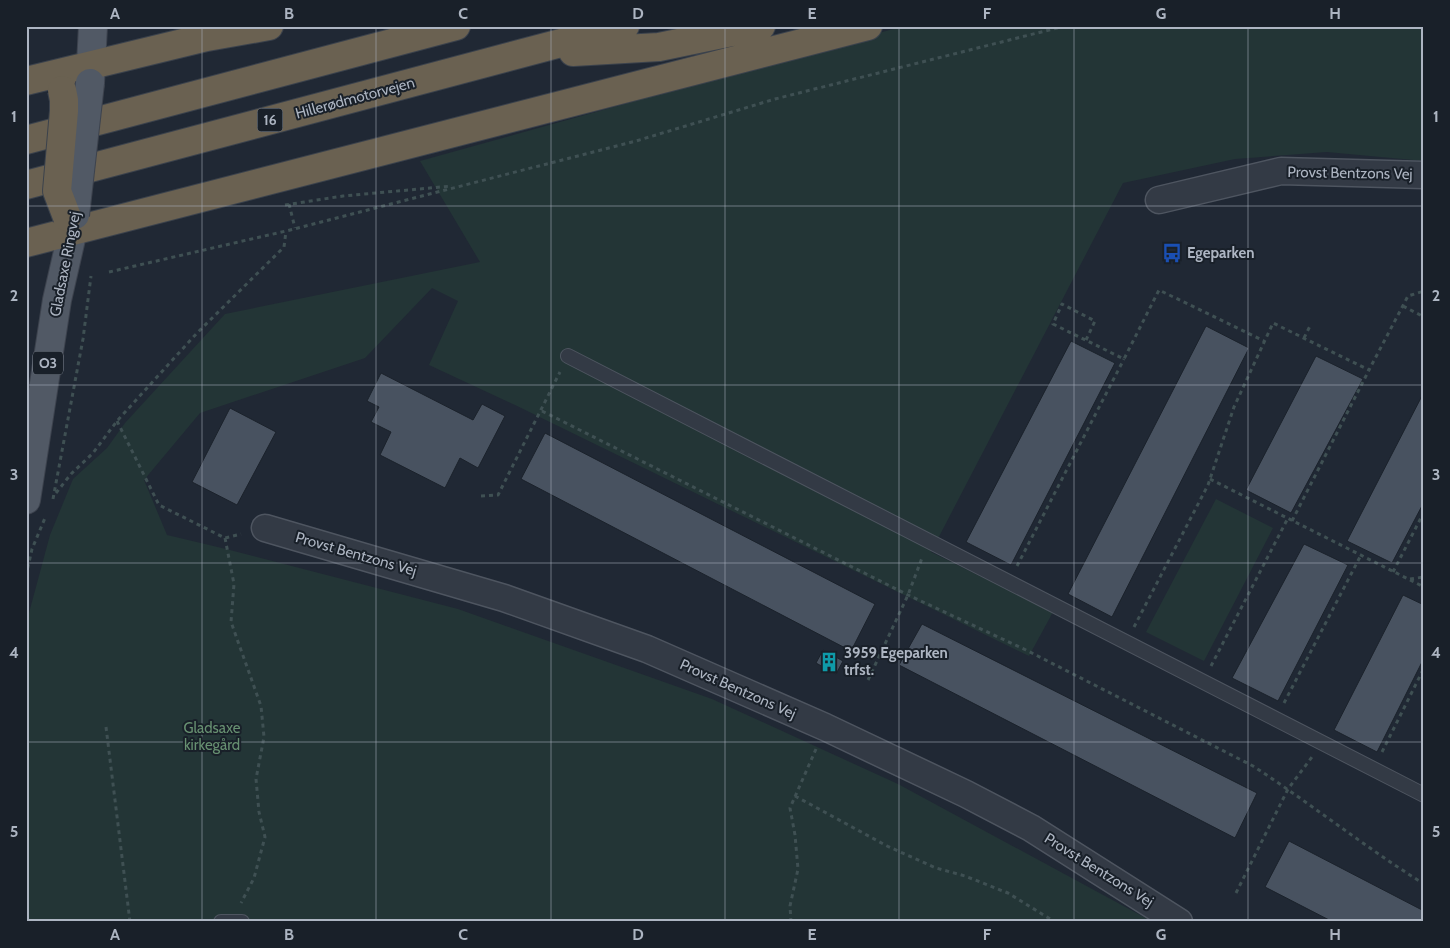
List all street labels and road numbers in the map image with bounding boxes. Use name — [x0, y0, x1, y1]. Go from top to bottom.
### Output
street label: Hillerødmotorvejen — [293, 73, 417, 123]
road number: 16 — [258, 108, 282, 132]
street label: Provst Bentzons Vej — [1287, 163, 1413, 183]
street label: Gladsaxe Ringvej — [46, 210, 84, 318]
road number: O3 — [33, 352, 63, 374]
street label: Provst Bentzons Vej — [293, 528, 419, 580]
street label: Provst Bentzons Vej — [677, 655, 799, 723]
street label: Provst Bentzons Vej — [1041, 829, 1157, 911]

